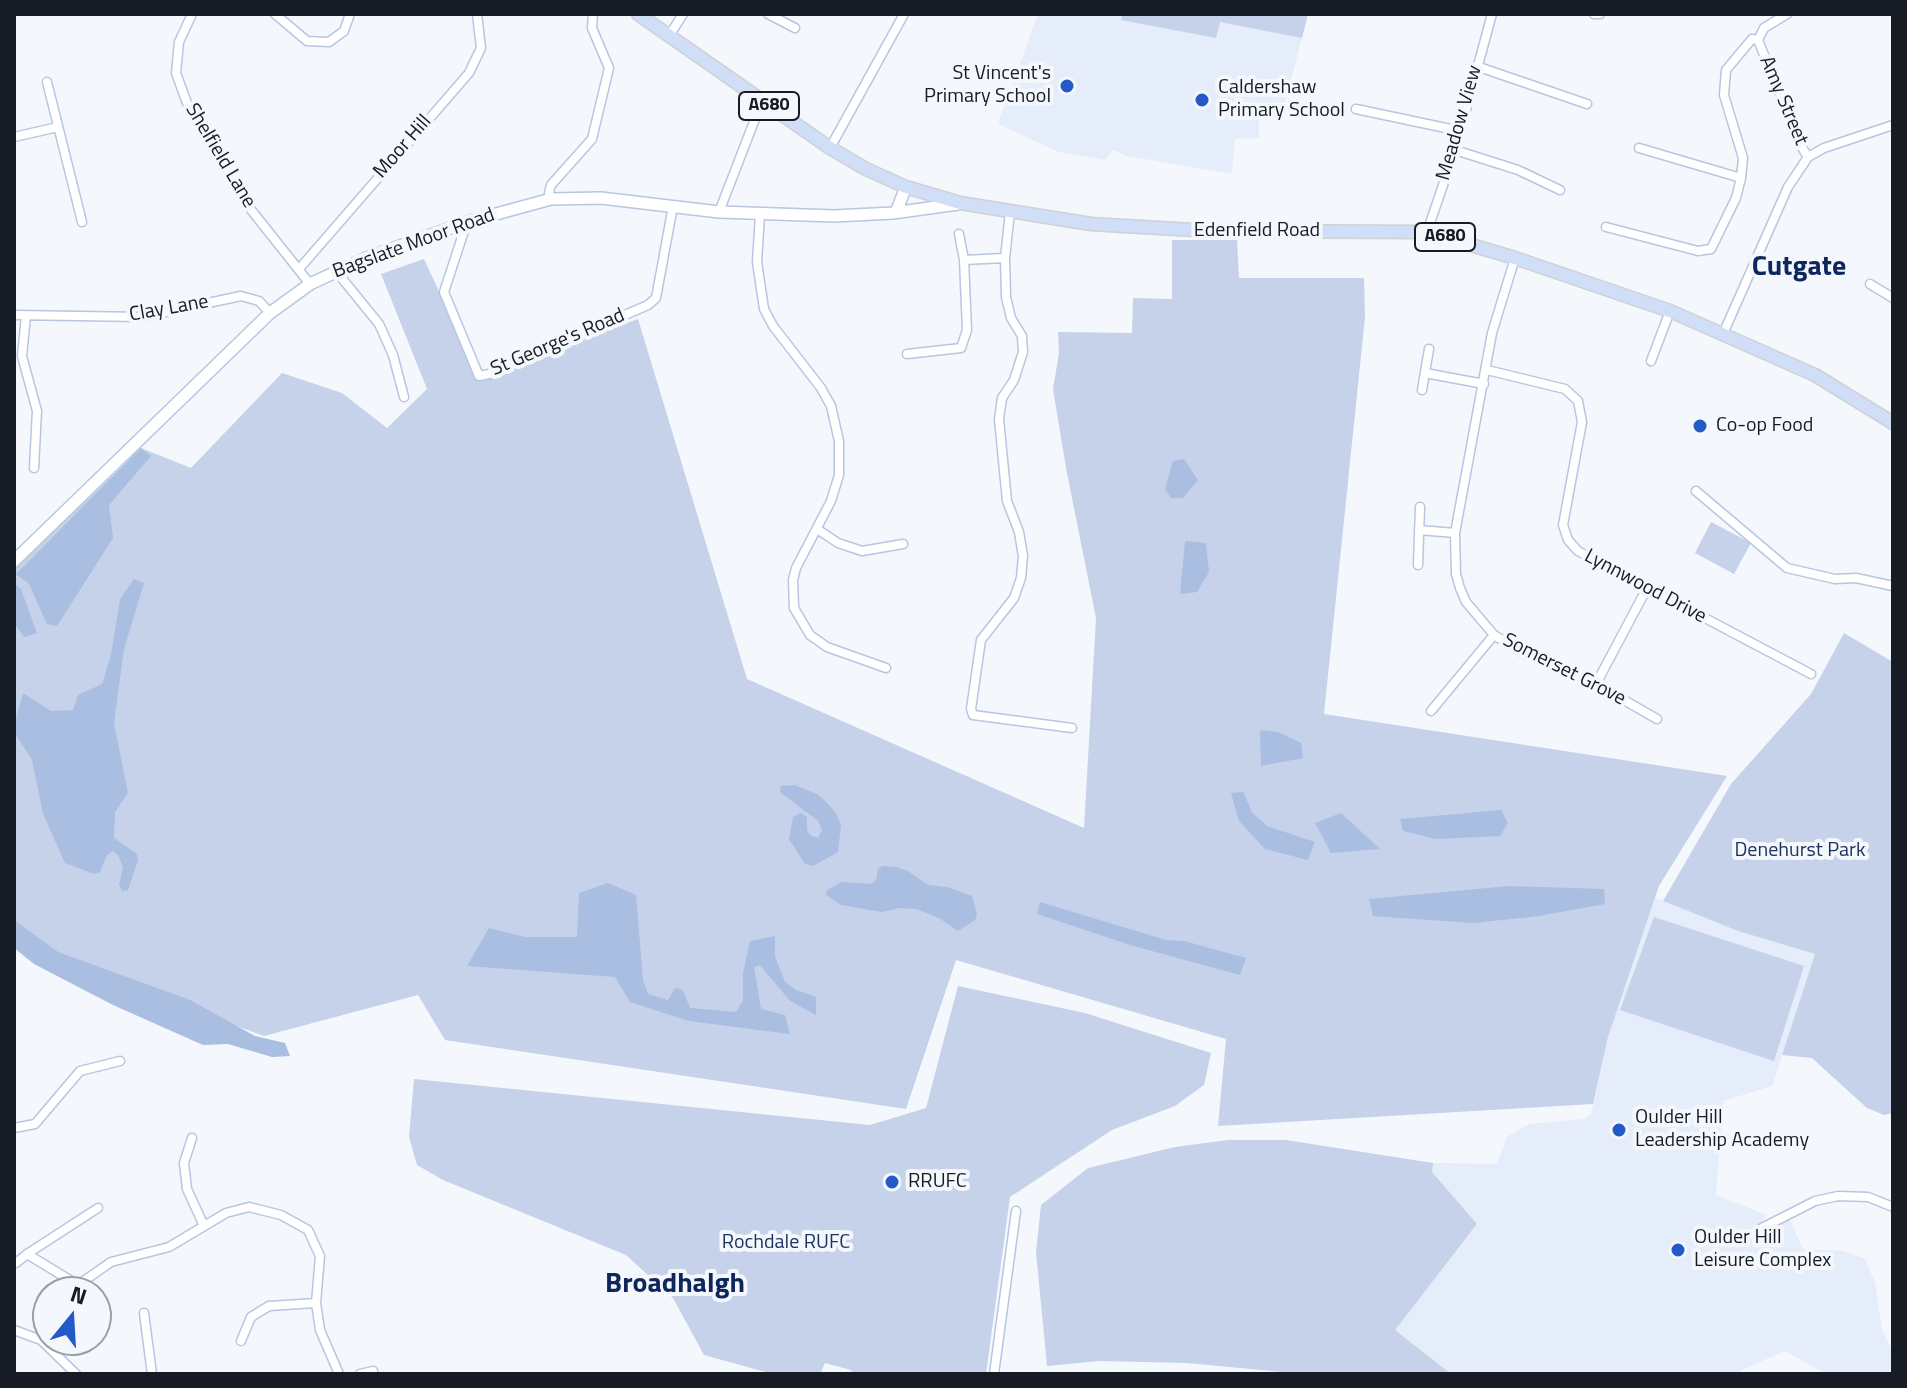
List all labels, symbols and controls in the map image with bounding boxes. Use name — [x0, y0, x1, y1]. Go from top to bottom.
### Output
street label: Amy Street — [1754, 53, 1812, 149]
place label: St Vincent's Primary School — [924, 62, 1051, 109]
street label: Meadow View — [1432, 63, 1488, 183]
place label: Caldershaw Primary School — [1218, 76, 1345, 123]
marker: St Vincent's Primary School — [1058, 77, 1076, 95]
marker: Caldershaw Primary School — [1193, 91, 1211, 109]
road number: A680 — [739, 92, 799, 120]
street label: Shelfield Lane — [179, 99, 261, 213]
street label: Moor Hill — [369, 110, 437, 184]
street label: Bagslate Moor Road — [330, 204, 498, 284]
street label: Edenfield Road — [1194, 219, 1320, 243]
road number: A680 — [1415, 223, 1475, 251]
district label: Cutgate — [1752, 251, 1846, 285]
street label: Clay Lane — [128, 290, 210, 328]
street label: St George's Road — [487, 304, 629, 382]
place label: Co-op Food — [1716, 414, 1813, 438]
marker: Co-op Food — [1691, 417, 1709, 435]
street label: Lynnwood Drive — [1580, 545, 1710, 629]
street label: Somerset Grove — [1498, 629, 1630, 711]
park label: Denehurst Park — [1734, 839, 1866, 863]
place label: Oulder Hill Leadership Academy — [1635, 1106, 1809, 1153]
marker: Oulder Hill Leadership Academy — [1610, 1121, 1628, 1139]
place label: RRUFC — [908, 1170, 967, 1194]
marker: RRUFC — [883, 1173, 901, 1191]
place label: Oulder Hill Leisure Complex — [1694, 1226, 1831, 1273]
park label: Rochdale RUFC — [722, 1231, 850, 1255]
marker: Oulder Hill Leisure Complex — [1669, 1241, 1687, 1259]
district label: Broadhalgh — [605, 1268, 745, 1302]
north arrow — [32, 1276, 112, 1356]
text: N — [66, 1277, 91, 1314]

